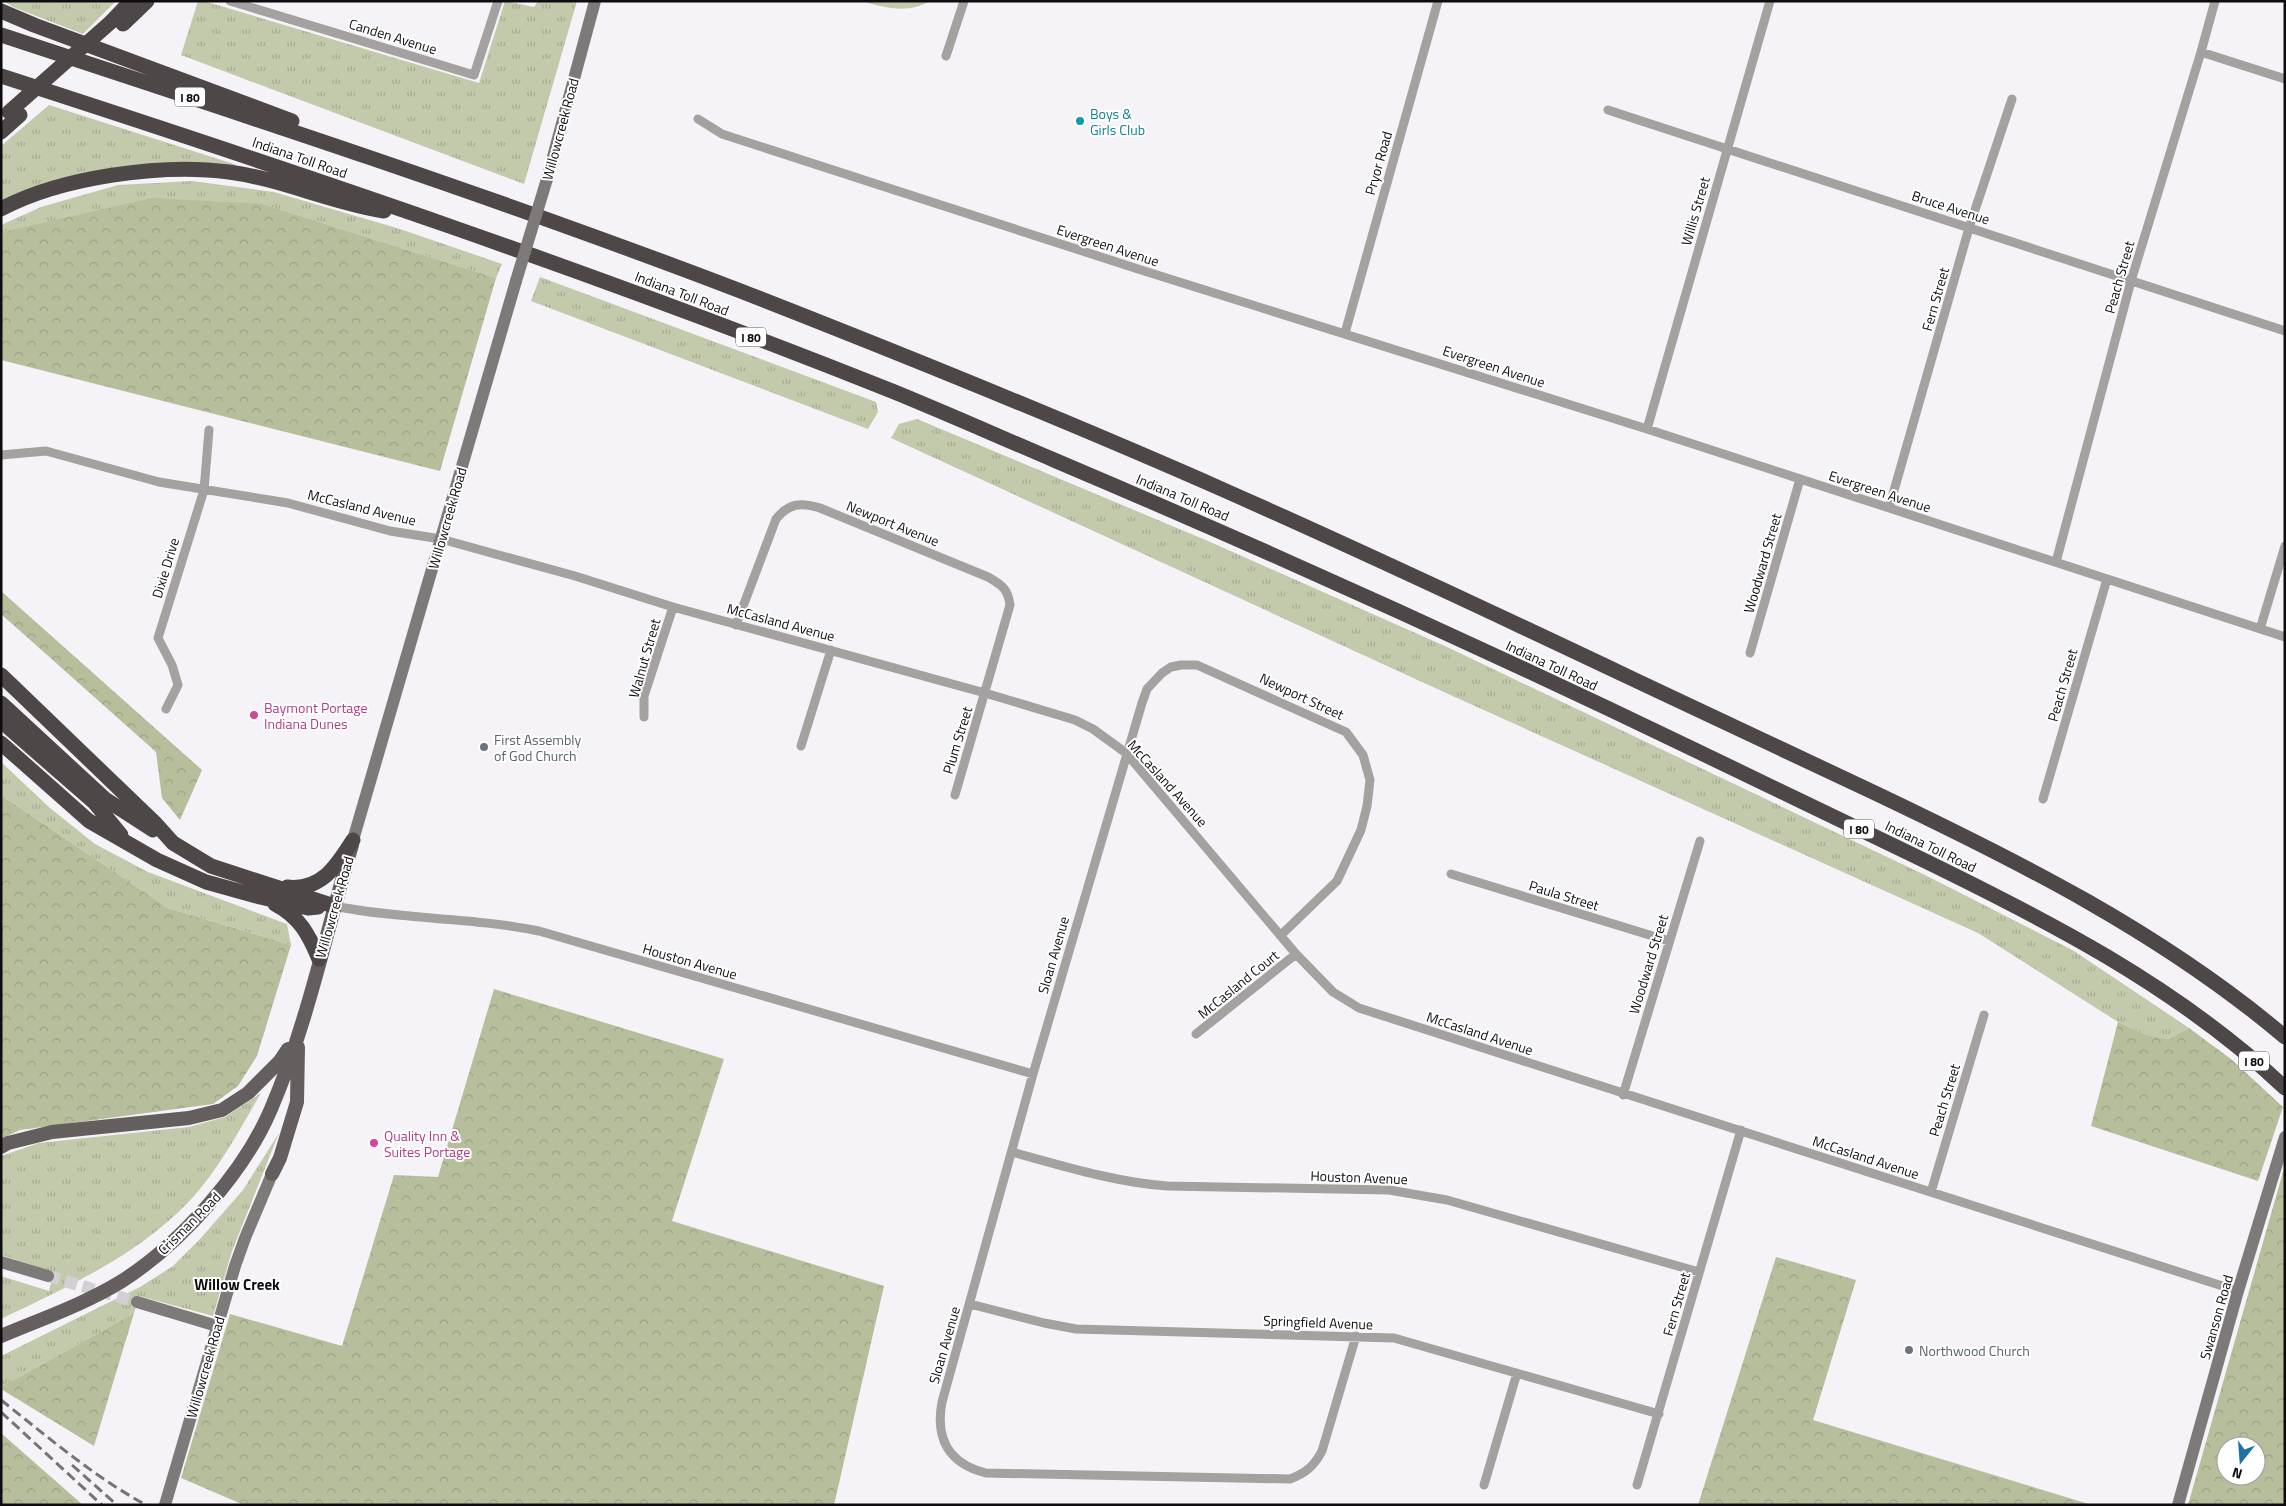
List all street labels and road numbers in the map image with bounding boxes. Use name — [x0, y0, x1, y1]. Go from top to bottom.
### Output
street label: Canden Avenue — [346, 13, 440, 59]
street label: Willowcreek Road — [536, 76, 584, 182]
road number: I 80 — [175, 88, 205, 106]
street label: Pryor Road — [1359, 129, 1397, 197]
street label: Indiana Toll Road — [250, 131, 350, 183]
street label: Willis Street — [1675, 174, 1715, 248]
street label: Bruce Avenue — [1909, 185, 1993, 229]
street label: Evergreen Avenue — [1054, 219, 1162, 271]
street label: Peach Street — [2099, 238, 2139, 316]
street label: Fern Street — [1916, 264, 1954, 333]
street label: Indiana Toll Road — [632, 265, 732, 321]
road number: I 80 — [736, 328, 766, 347]
street label: Evergreen Avenue — [1440, 340, 1548, 392]
street label: Willowcreek Road — [422, 465, 472, 571]
street label: Evergreen Avenue — [1826, 465, 1934, 517]
street label: Indiana Toll Road — [1133, 468, 1233, 526]
street label: McCasland Avenue — [306, 483, 418, 531]
street label: Newport Avenue — [843, 495, 943, 551]
street label: Woodward Street — [1738, 510, 1786, 615]
street label: Dixie Drive — [146, 535, 184, 601]
street label: McCasland Avenue — [725, 597, 837, 647]
street label: Walnut Street — [623, 616, 665, 700]
street label: Indiana Toll Road — [1503, 634, 1601, 696]
street label: Peach Street — [2042, 646, 2082, 724]
street label: Newport Street — [1256, 667, 1348, 725]
street label: Plum Street — [937, 703, 977, 776]
street label: McCasland Avenue — [1123, 735, 1213, 831]
street label: Indiana Toll Road — [1882, 815, 1980, 877]
road number: I 80 — [1844, 820, 1874, 839]
street label: Willowcreek Road — [309, 854, 359, 960]
street label: Paula Street — [1526, 874, 1602, 916]
street label: Woodward Street — [1623, 912, 1673, 1016]
street label: Sloan Avenue — [1032, 914, 1074, 996]
street label: Houston Avenue — [640, 937, 740, 985]
street label: McCasland Court — [1193, 945, 1283, 1023]
street label: McCasland Avenue — [1424, 1006, 1536, 1060]
road number: I 80 — [2239, 1052, 2269, 1070]
street label: Peach Street — [1923, 1061, 1965, 1139]
street label: McCasland Avenue — [1810, 1130, 1922, 1184]
street label: Houston Avenue — [1310, 1165, 1408, 1189]
street label: Crisman Road — [153, 1187, 225, 1259]
street label: Fern Street — [1657, 1269, 1695, 1338]
street label: Swanson Road — [2194, 1272, 2238, 1362]
street label: Sloan Avenue — [923, 1304, 965, 1386]
street label: Springfield Avenue — [1263, 1310, 1373, 1334]
street label: Willowcreek Road — [180, 1314, 230, 1420]

